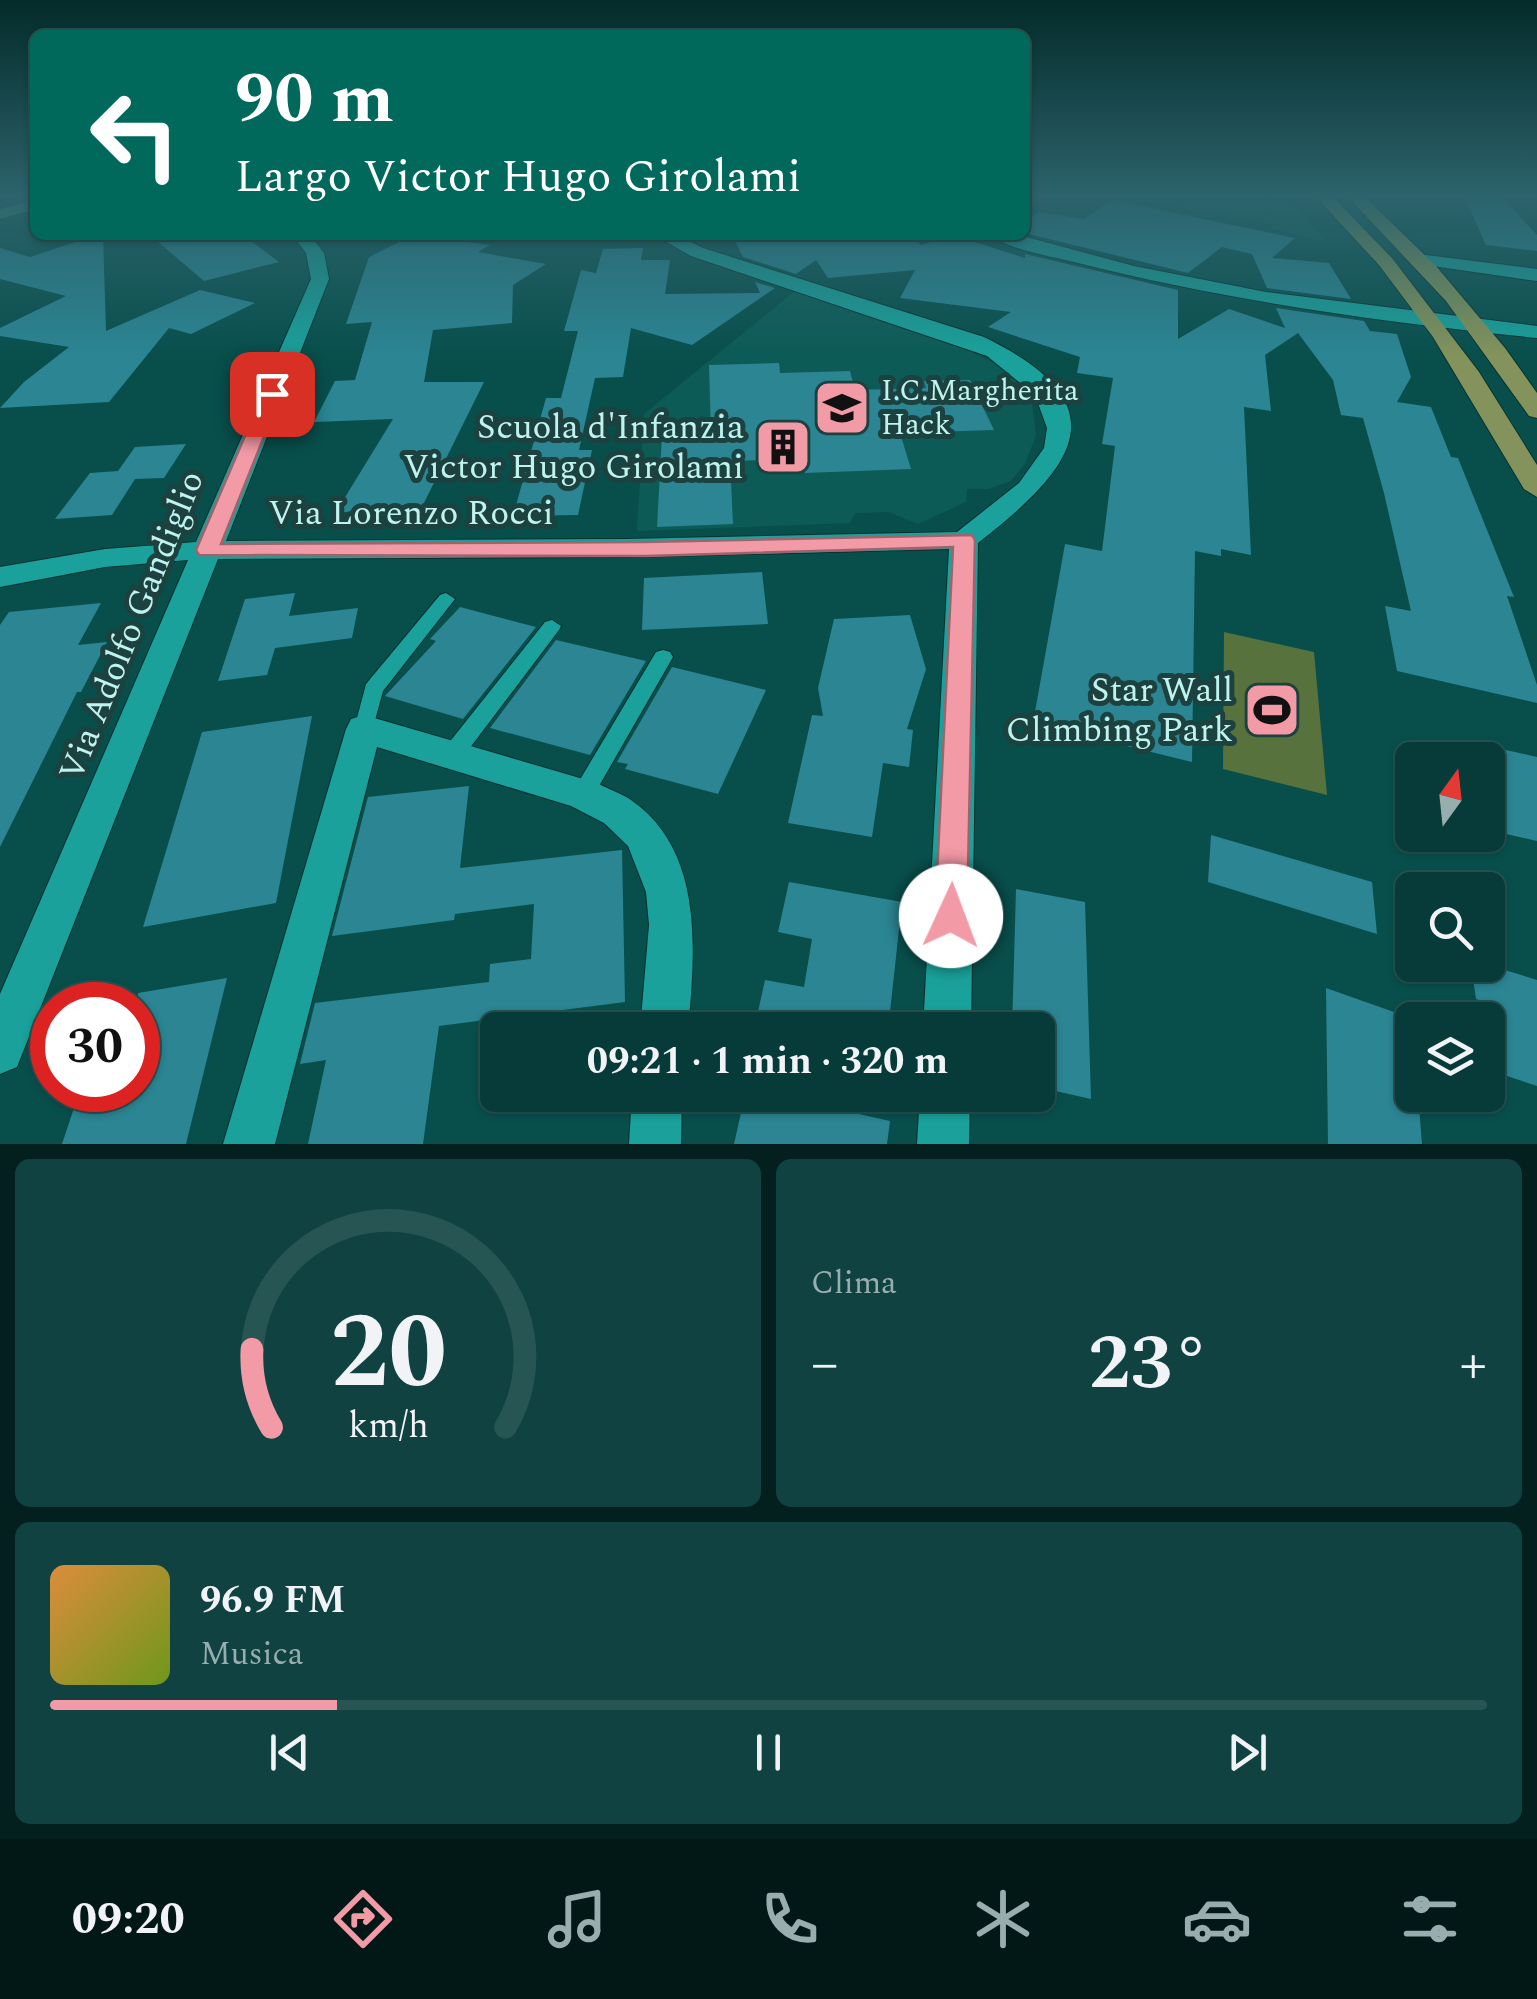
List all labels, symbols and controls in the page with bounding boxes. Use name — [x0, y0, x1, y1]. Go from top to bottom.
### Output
text: 90 m — [235, 47, 394, 153]
icon: left — [70, 70, 200, 200]
text: Largo Victor Hugo Girolami — [235, 143, 801, 212]
pin — [230, 352, 315, 437]
icon: arrive — [245, 367, 300, 422]
place label: I.C.Margherita Hack — [881, 368, 1079, 448]
school or university icon: I.C.Margherita Hack — [812, 378, 872, 438]
place label: Scuola d'Infanzia Victor Hugo Girolami — [403, 401, 744, 494]
building icon: Scuola d'Infanzia Victor Hugo Girolami — [753, 417, 813, 477]
street label: Via Adolfo Gandiglio — [46, 463, 218, 789]
street label: Via Lorenzo Rocci — [268, 487, 554, 540]
place label: Star Wall Climbing Park — [1006, 664, 1233, 757]
sports icon: Star Wall Climbing Park — [1242, 680, 1302, 740]
north arrow — [1395, 742, 1505, 852]
map controls — [1395, 742, 1505, 1112]
position arrow — [899, 864, 1003, 968]
button: search — [1395, 872, 1505, 982]
speed limit sign: 30 — [30, 982, 160, 1112]
button: layers — [1395, 1002, 1505, 1112]
text: 09:21 · 1 min · 320 m — [587, 1033, 948, 1091]
text: Clima — [811, 1259, 897, 1308]
text: 20 — [330, 1275, 446, 1433]
text: 23° — [1088, 1308, 1210, 1422]
text: − — [811, 1323, 839, 1406]
text: + — [1459, 1323, 1487, 1406]
text: km/h — [348, 1399, 428, 1454]
text: 96.9 FM — [200, 1572, 345, 1630]
text: Musica — [200, 1630, 303, 1679]
icon: previous — [262, 1725, 317, 1780]
icon: pause — [741, 1725, 796, 1780]
icon: next — [1220, 1725, 1275, 1780]
icon: directions — [328, 1884, 398, 1954]
icon: music — [542, 1884, 612, 1954]
icon: phone — [755, 1884, 825, 1954]
icon: climate — [968, 1884, 1038, 1954]
icon: car — [1182, 1884, 1252, 1954]
icon: filters — [1395, 1884, 1465, 1954]
text: 09:20 — [72, 1885, 185, 1954]

